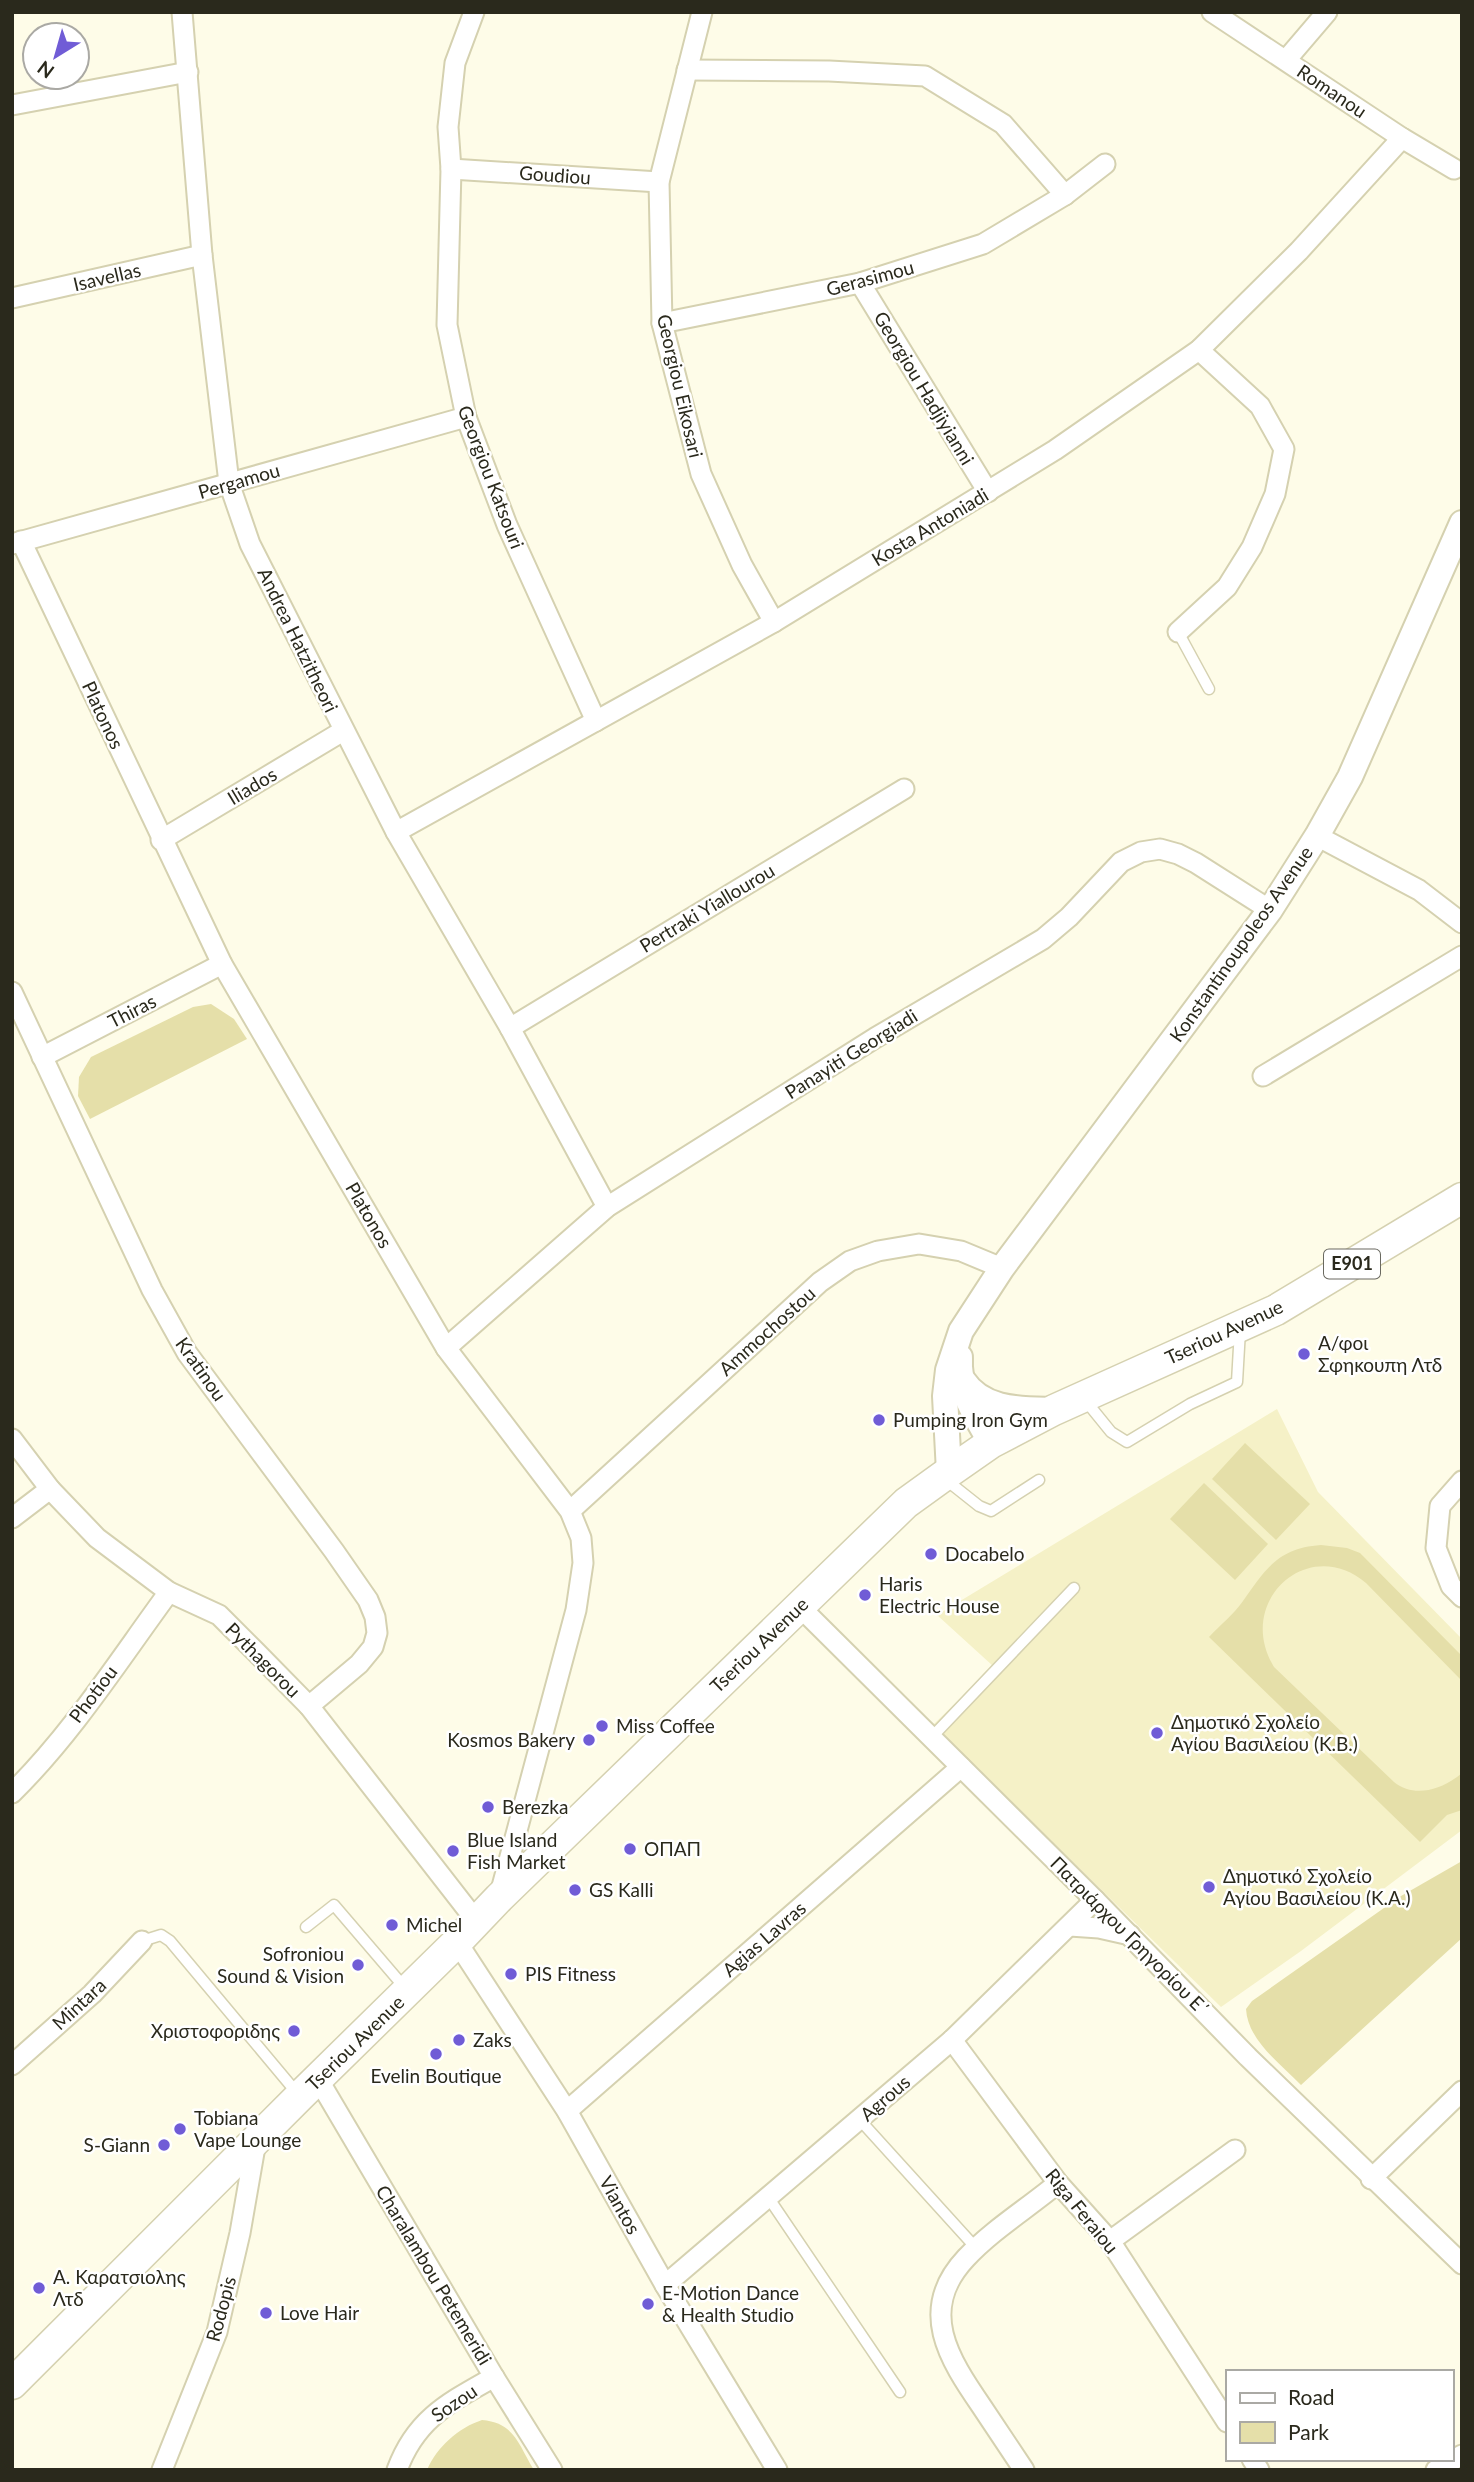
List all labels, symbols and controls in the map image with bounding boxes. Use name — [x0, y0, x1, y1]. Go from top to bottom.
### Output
north arrow — [21, 21, 91, 91]
text: N — [33, 56, 58, 84]
street label: Romanou — [1293, 59, 1372, 122]
street label: Goudiou — [518, 161, 592, 188]
street label: Gerasimou — [824, 255, 916, 300]
street label: Isavellas — [71, 258, 143, 295]
street label: Georgiou Hadjiyianni — [870, 307, 979, 469]
street label: Georgiou Eikosari — [653, 312, 708, 460]
street label: Georgiou Katsouri — [454, 402, 529, 552]
street label: Pergamou — [195, 458, 282, 503]
street label: Kosta Antoniadi — [867, 483, 992, 570]
street label: Andrea Hatzitheori — [253, 564, 343, 716]
street label: Platonos — [78, 677, 129, 752]
street label: Iliados — [223, 762, 281, 809]
street label: Konstantinoupoleos Avenue — [1164, 841, 1317, 1046]
street label: Pertraki Yiallourou — [635, 858, 778, 957]
street label: Thiras — [104, 989, 160, 1032]
street label: Panayiti Georgiadi — [780, 1004, 921, 1104]
street label: Platonos — [341, 1178, 397, 1252]
road number: E901 — [1324, 1250, 1380, 1279]
street label: Ammochostou — [714, 1281, 820, 1380]
street label: Tseriou Avenue — [1161, 1294, 1286, 1369]
place label: Α/φοι Σφηκουπη Λτδ — [1318, 1331, 1442, 1376]
street label: Kratinou — [171, 1332, 232, 1405]
marker: Α/φοι Σφηκουπη Λτδ — [1296, 1346, 1312, 1362]
place label: Pumping Iron Gym — [893, 1408, 1048, 1431]
marker: Pumping Iron Gym — [871, 1412, 887, 1428]
place label: Docabelo — [945, 1542, 1025, 1565]
marker: Docabelo — [923, 1546, 939, 1562]
place label: Haris Electric House — [879, 1572, 1000, 1617]
marker: Haris Electric House — [857, 1587, 873, 1603]
street label: Tseriou Avenue — [705, 1592, 812, 1697]
street label: Pythagorou — [221, 1617, 306, 1702]
street label: Photiou — [64, 1661, 122, 1727]
place label: Δημοτικό Σχολείο Αγίου Βασιλείου (Κ.Β.) — [1171, 1710, 1358, 1755]
place label: Miss Coffee — [616, 1714, 715, 1737]
marker: Miss Coffee — [594, 1718, 610, 1734]
marker: Δημοτικό Σχολείο Αγίου Βασιλείου (Κ.Β.) — [1149, 1725, 1165, 1741]
place label: Kosmos Bakery — [447, 1728, 575, 1751]
marker: Kosmos Bakery — [581, 1732, 597, 1748]
place label: Berezka — [502, 1795, 568, 1818]
marker: Berezka — [480, 1799, 496, 1815]
place label: Blue Island Fish Market — [467, 1828, 566, 1873]
place label: ΟΠΑΠ — [644, 1837, 701, 1860]
marker: ΟΠΑΠ — [622, 1841, 638, 1857]
marker: Blue Island Fish Market — [445, 1843, 461, 1859]
street label: Πατριάρχου Γρηγορίου Ε΄ — [1046, 1851, 1215, 2020]
place label: Δημοτικό Σχολείο Αγίου Βασιλείου (Κ.Α.) — [1223, 1864, 1410, 1909]
place label: GS Kalli — [589, 1878, 654, 1901]
marker: Δημοτικό Σχολείο Αγίου Βασιλείου (Κ.Α.) — [1201, 1879, 1217, 1895]
marker: GS Kalli — [567, 1882, 583, 1898]
street label: Agias Lavras — [717, 1896, 810, 1981]
place label: Michel — [406, 1913, 462, 1936]
marker: Michel — [384, 1917, 400, 1933]
place label: Sofroniou Sound & Vision — [217, 1942, 344, 1987]
marker: Sofroniou Sound & Vision — [350, 1957, 366, 1973]
place label: PIS Fitness — [525, 1962, 616, 1985]
marker: PIS Fitness — [503, 1966, 519, 1982]
street label: Mintara — [47, 1973, 110, 2034]
street label: Tseriou Avenue — [301, 1990, 408, 2095]
place label: Χριστοφοριδης — [151, 2019, 280, 2042]
marker: Χριστοφοριδης — [286, 2023, 302, 2039]
place label: Zaks — [473, 2028, 512, 2051]
marker: Zaks — [451, 2032, 467, 2048]
marker: Evelin Boutique — [428, 2046, 444, 2062]
place label: Evelin Boutique — [370, 2064, 502, 2087]
street label: Agrous — [855, 2070, 914, 2126]
place label: Tobiana Vape Lounge — [194, 2106, 301, 2151]
marker: Tobiana Vape Lounge — [172, 2121, 188, 2137]
place label: S-Giann — [84, 2133, 150, 2156]
marker: S-Giann — [156, 2137, 172, 2153]
street label: Riga Feraiou — [1041, 2164, 1124, 2258]
street label: Viantos — [595, 2172, 646, 2238]
street label: Charalambou Petemeridi — [372, 2181, 497, 2369]
place label: Α. Καρατσιολης Λτδ — [53, 2265, 186, 2310]
street label: Rodopis — [201, 2274, 240, 2344]
marker: Α. Καρατσιολης Λτδ — [31, 2280, 47, 2296]
place label: E-Motion Dance & Health Studio — [662, 2281, 799, 2326]
marker: E-Motion Dance & Health Studio — [640, 2296, 656, 2312]
place label: Love Hair — [280, 2301, 359, 2324]
marker: Love Hair — [258, 2305, 274, 2321]
legend — [1226, 2370, 1453, 2461]
street label: Sozou — [426, 2379, 481, 2426]
text: Road — [1288, 2384, 1335, 2409]
text: Park — [1288, 2419, 1329, 2444]

